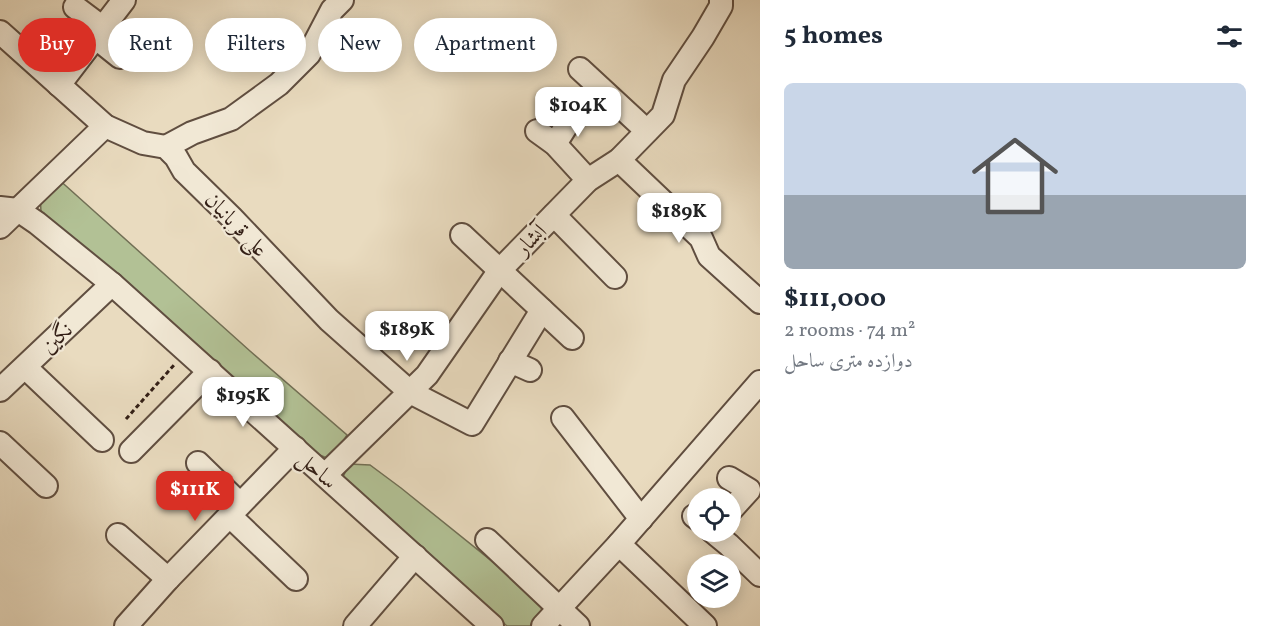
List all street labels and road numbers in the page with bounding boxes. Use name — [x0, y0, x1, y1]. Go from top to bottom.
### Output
street label: علی قربانیان — [196, 186, 274, 265]
street label: آبشار — [507, 216, 556, 265]
street label: نگین — [35, 316, 81, 362]
street label: ساحل — [289, 444, 343, 497]

